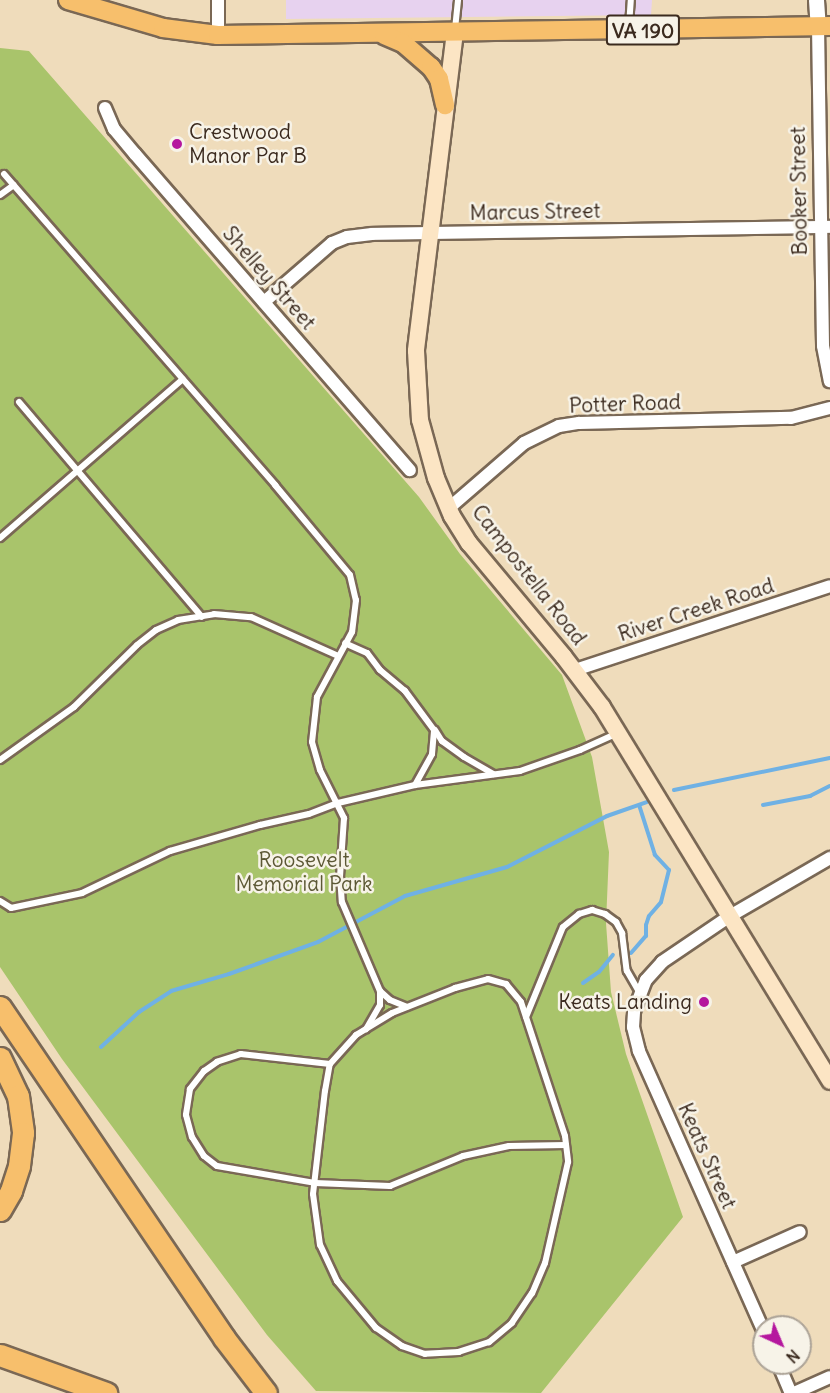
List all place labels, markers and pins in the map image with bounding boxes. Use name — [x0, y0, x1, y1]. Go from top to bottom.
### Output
place label: Crestwood Manor Par B — [189, 119, 307, 169]
marker: Crestwood Manor Par B — [170, 137, 184, 151]
place label: Keats Landing — [558, 989, 692, 1015]
marker: Keats Landing — [697, 995, 711, 1009]

